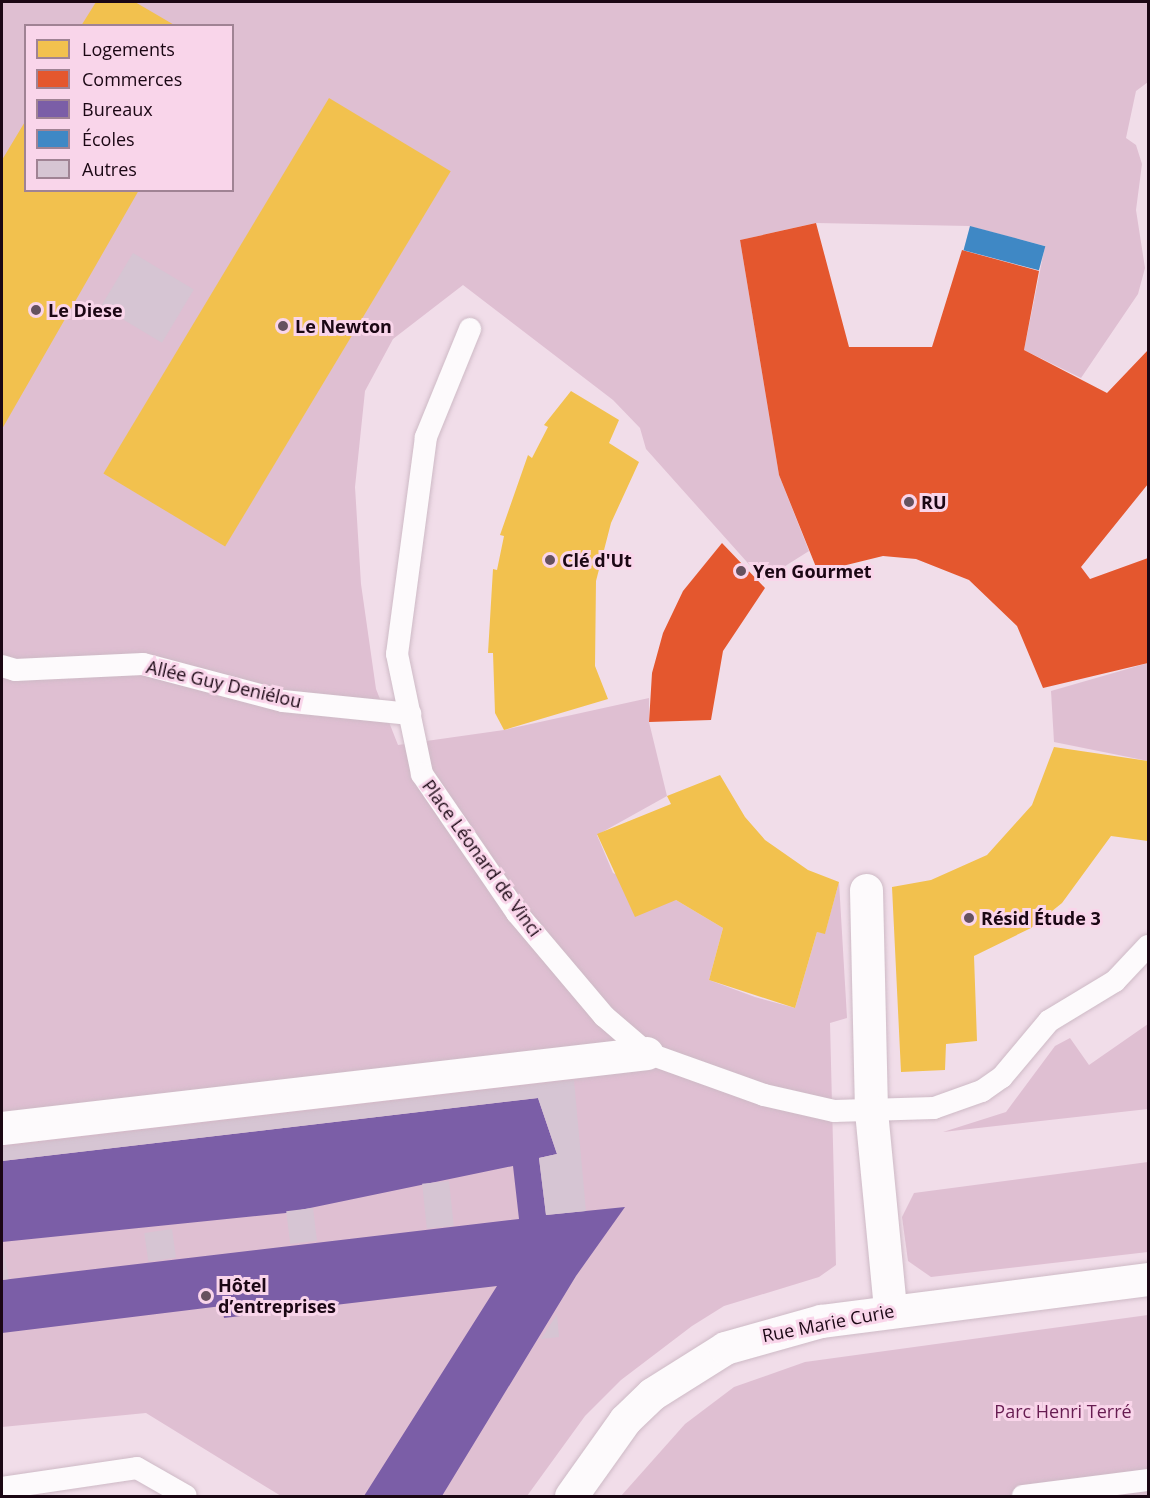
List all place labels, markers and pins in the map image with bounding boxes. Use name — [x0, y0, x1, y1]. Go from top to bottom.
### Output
place label: Le Diese — [48, 299, 123, 321]
marker: Le Diese — [29, 303, 43, 317]
place label: Le Newton — [295, 315, 392, 337]
marker: Le Newton — [276, 319, 290, 333]
place label: RU — [921, 491, 946, 513]
marker: RU — [902, 495, 916, 509]
place label: Clé d'Ut — [562, 549, 632, 571]
marker: Clé d'Ut — [543, 553, 557, 567]
place label: Yen Gourmet — [753, 560, 872, 582]
marker: Yen Gourmet — [734, 564, 748, 578]
place label: Résid Étude 3 — [981, 907, 1101, 929]
marker: Résid Étude 3 — [962, 911, 976, 925]
place label: Hôtel d’entreprises — [218, 1275, 336, 1318]
marker: Hôtel d’entreprises — [199, 1289, 213, 1303]

